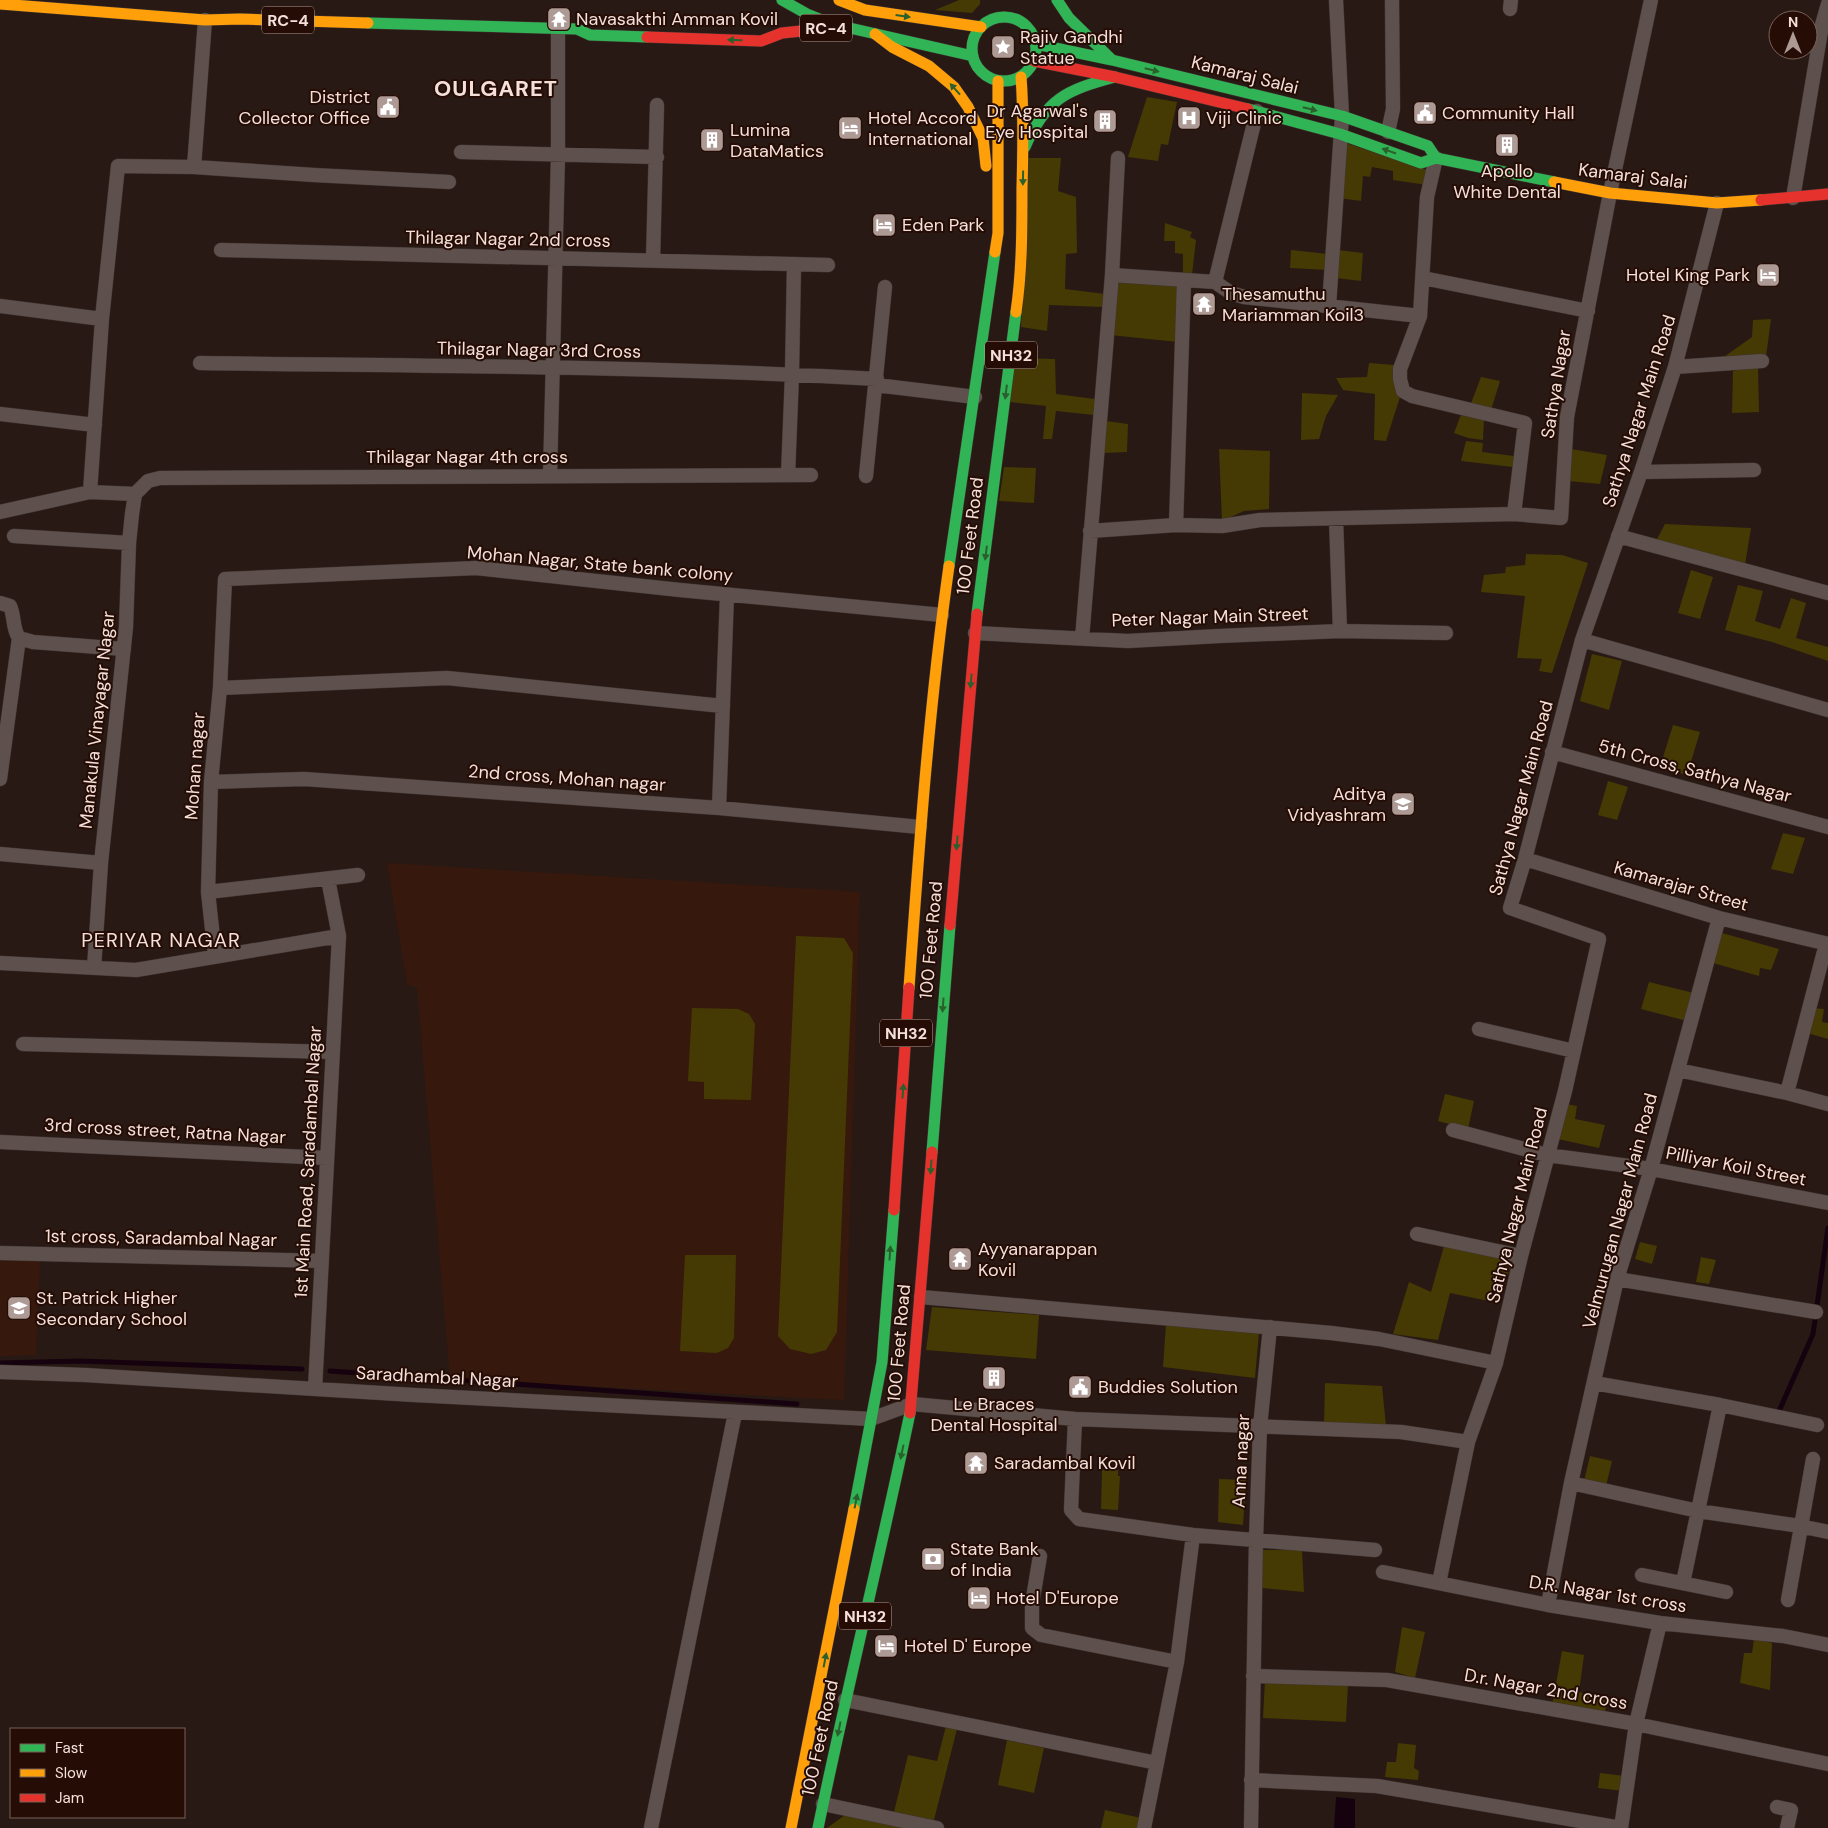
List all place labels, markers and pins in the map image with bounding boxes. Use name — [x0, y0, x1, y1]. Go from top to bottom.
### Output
temple icon: Navasakthi Amman Kovil — [546, 6, 572, 32]
place label: Navasakthi Amman Kovil — [576, 7, 778, 31]
place label: Rajiv Gandhi Statue — [1020, 25, 1123, 70]
place icon: Rajiv Gandhi Statue — [990, 34, 1016, 60]
place label: District Collector Office — [238, 85, 370, 130]
public building icon: District Collector Office — [375, 94, 401, 120]
place label: Dr Agarwal's Eye Hospital — [985, 99, 1088, 144]
public building icon: Community Hall — [1412, 100, 1438, 126]
place label: Community Hall — [1442, 101, 1575, 125]
hospital icon: Viji Clinic — [1176, 105, 1202, 131]
place label: Hotel Accord International — [868, 106, 977, 151]
place label: Viji Clinic — [1206, 106, 1282, 130]
building icon: Dr Agarwal's Eye Hospital — [1092, 108, 1118, 134]
hotel icon: Hotel Accord International — [837, 115, 863, 141]
place label: Lumina DataMatics — [730, 118, 824, 163]
building icon: Lumina DataMatics — [699, 127, 725, 153]
building icon: Apollo White Dental — [1494, 132, 1520, 158]
place label: Apollo White Dental — [1453, 159, 1561, 204]
hotel icon: Eden Park — [871, 212, 897, 238]
place label: Eden Park — [902, 213, 984, 237]
hotel icon: Hotel King Park — [1755, 262, 1781, 288]
place label: Hotel King Park — [1626, 263, 1750, 287]
place label: Thesamuthu Mariamman Koil3 — [1222, 282, 1364, 327]
temple icon: Thesamuthu Mariamman Koil3 — [1191, 291, 1217, 317]
place label: Aditya Vidyashram — [1287, 782, 1386, 827]
school or university icon: Aditya Vidyashram — [1390, 791, 1416, 817]
place label: Ayyanarappan Kovil — [978, 1237, 1097, 1282]
temple icon: Ayyanarappan Kovil — [947, 1246, 973, 1272]
place label: St. Patrick Higher Secondary School — [36, 1286, 187, 1331]
school or university icon: St. Patrick Higher Secondary School — [6, 1295, 32, 1321]
building icon: Le Braces Dental Hospital — [981, 1365, 1007, 1391]
public building icon: Buddies Solution — [1067, 1374, 1093, 1400]
place label: Buddies Solution — [1098, 1375, 1238, 1399]
place label: Le Braces Dental Hospital — [930, 1392, 1058, 1437]
temple icon: Saradambal Kovil — [963, 1450, 989, 1476]
place label: Saradambal Kovil — [994, 1451, 1136, 1475]
place label: State Bank of India — [950, 1537, 1039, 1582]
bank icon: State Bank of India — [920, 1546, 946, 1572]
hotel icon: Hotel D'Europe — [966, 1585, 992, 1611]
place label: Hotel D'Europe — [996, 1586, 1119, 1610]
hotel icon: Hotel D' Europe — [873, 1633, 899, 1659]
place label: Hotel D' Europe — [904, 1634, 1031, 1658]

